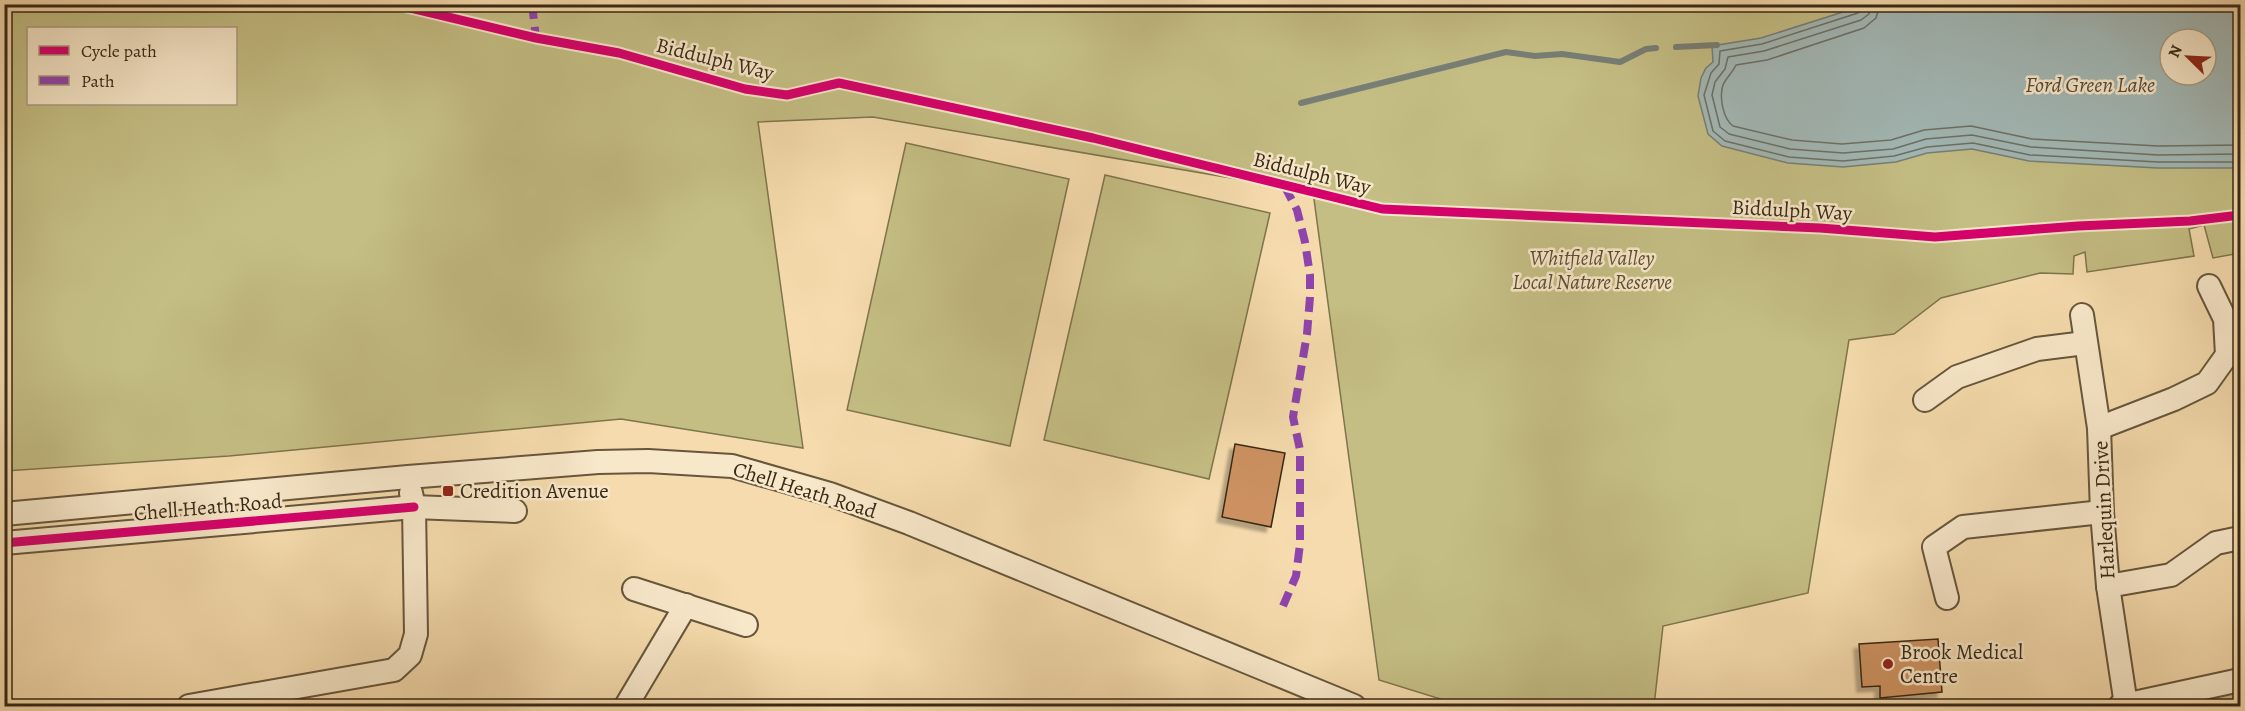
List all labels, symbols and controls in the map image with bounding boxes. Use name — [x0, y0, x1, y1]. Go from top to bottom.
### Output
legend — [27, 27, 237, 105]
north arrow — [2158, 27, 2218, 87]
street label: Biddulph Way — [653, 31, 777, 87]
text: Cycle path — [81, 39, 157, 63]
text: N — [2163, 41, 2188, 61]
text: Path — [81, 69, 115, 93]
water label: Ford Green Lake — [2025, 70, 2155, 100]
street label: Biddulph Way — [1250, 145, 1374, 201]
street label: Biddulph Way — [1731, 193, 1853, 227]
park label: Whitfield Valley Local Nature Reserve — [1512, 244, 1672, 296]
street label: Harlequin Drive — [2086, 440, 2122, 580]
street label: Chell Heath Road — [730, 455, 881, 525]
place label: Credition Avenue — [460, 477, 609, 505]
marker: Credition Avenue — [441, 484, 455, 498]
street label: Chell Heath Road — [133, 487, 284, 527]
place label: Brook Medical Centre — [1900, 638, 2023, 690]
marker: Brook Medical Centre — [1881, 657, 1895, 671]

